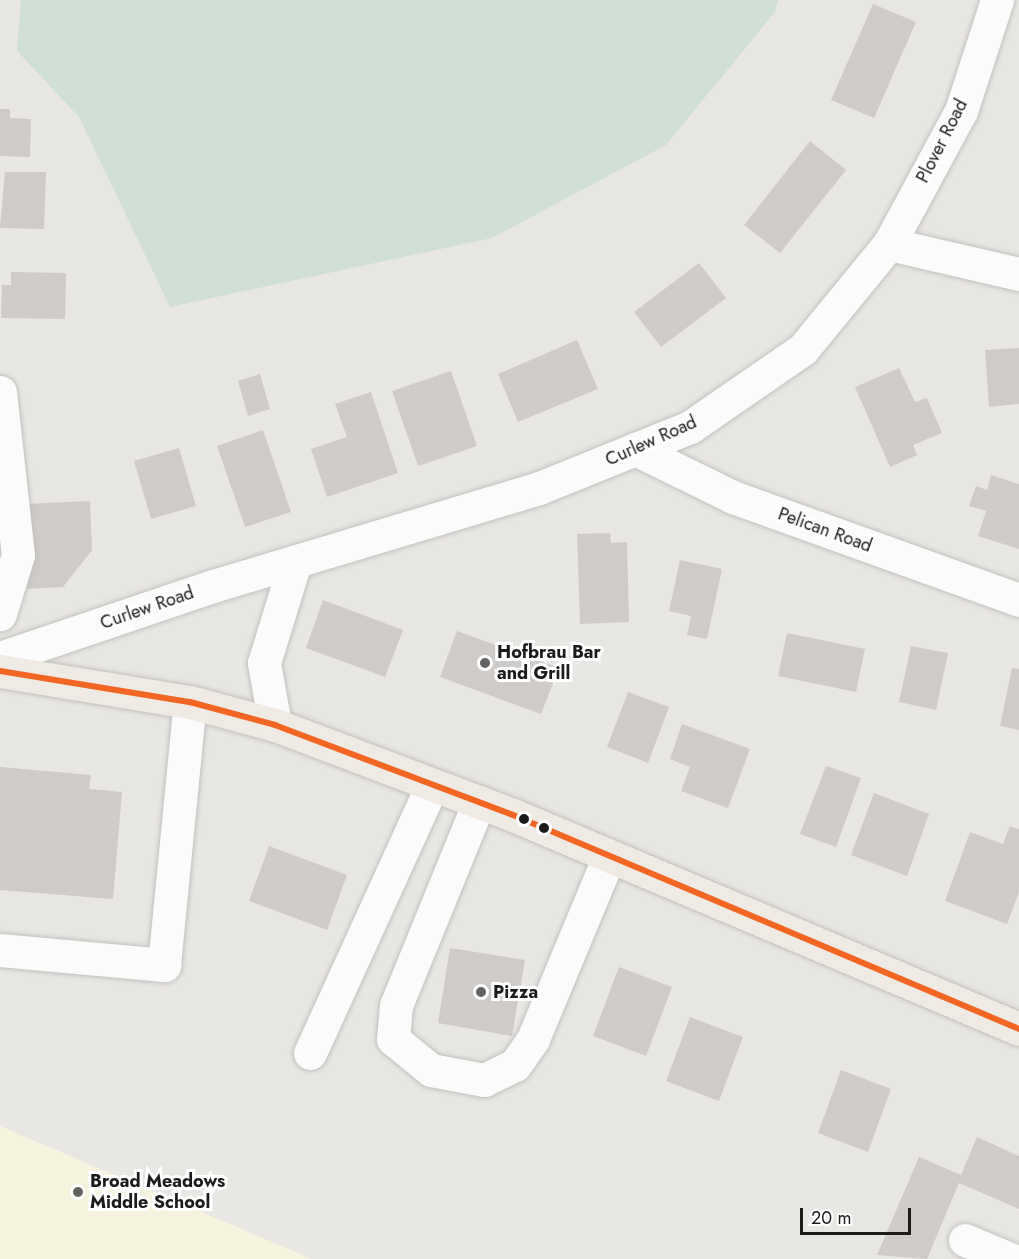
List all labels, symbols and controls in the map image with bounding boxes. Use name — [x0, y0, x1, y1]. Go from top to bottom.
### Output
street label: Plover Road — [912, 96, 972, 186]
street label: Curlew Road — [602, 411, 700, 471]
street label: Pelican Road — [775, 503, 875, 557]
street label: Curlew Road — [97, 582, 197, 634]
place label: Hofbrau Bar and Grill — [497, 642, 601, 684]
marker: Hofbrau Bar and Grill — [478, 656, 492, 670]
unlabelled marker — [518, 813, 530, 825]
unlabelled marker — [538, 822, 550, 834]
place label: Pizza — [493, 981, 538, 1003]
marker: Pizza — [474, 985, 488, 999]
place label: Broad Meadows Middle School — [90, 1171, 225, 1214]
marker: Broad Meadows Middle School — [71, 1185, 85, 1199]
scale bar — [803, 1196, 914, 1234]
text: 20 m — [811, 1205, 851, 1231]

